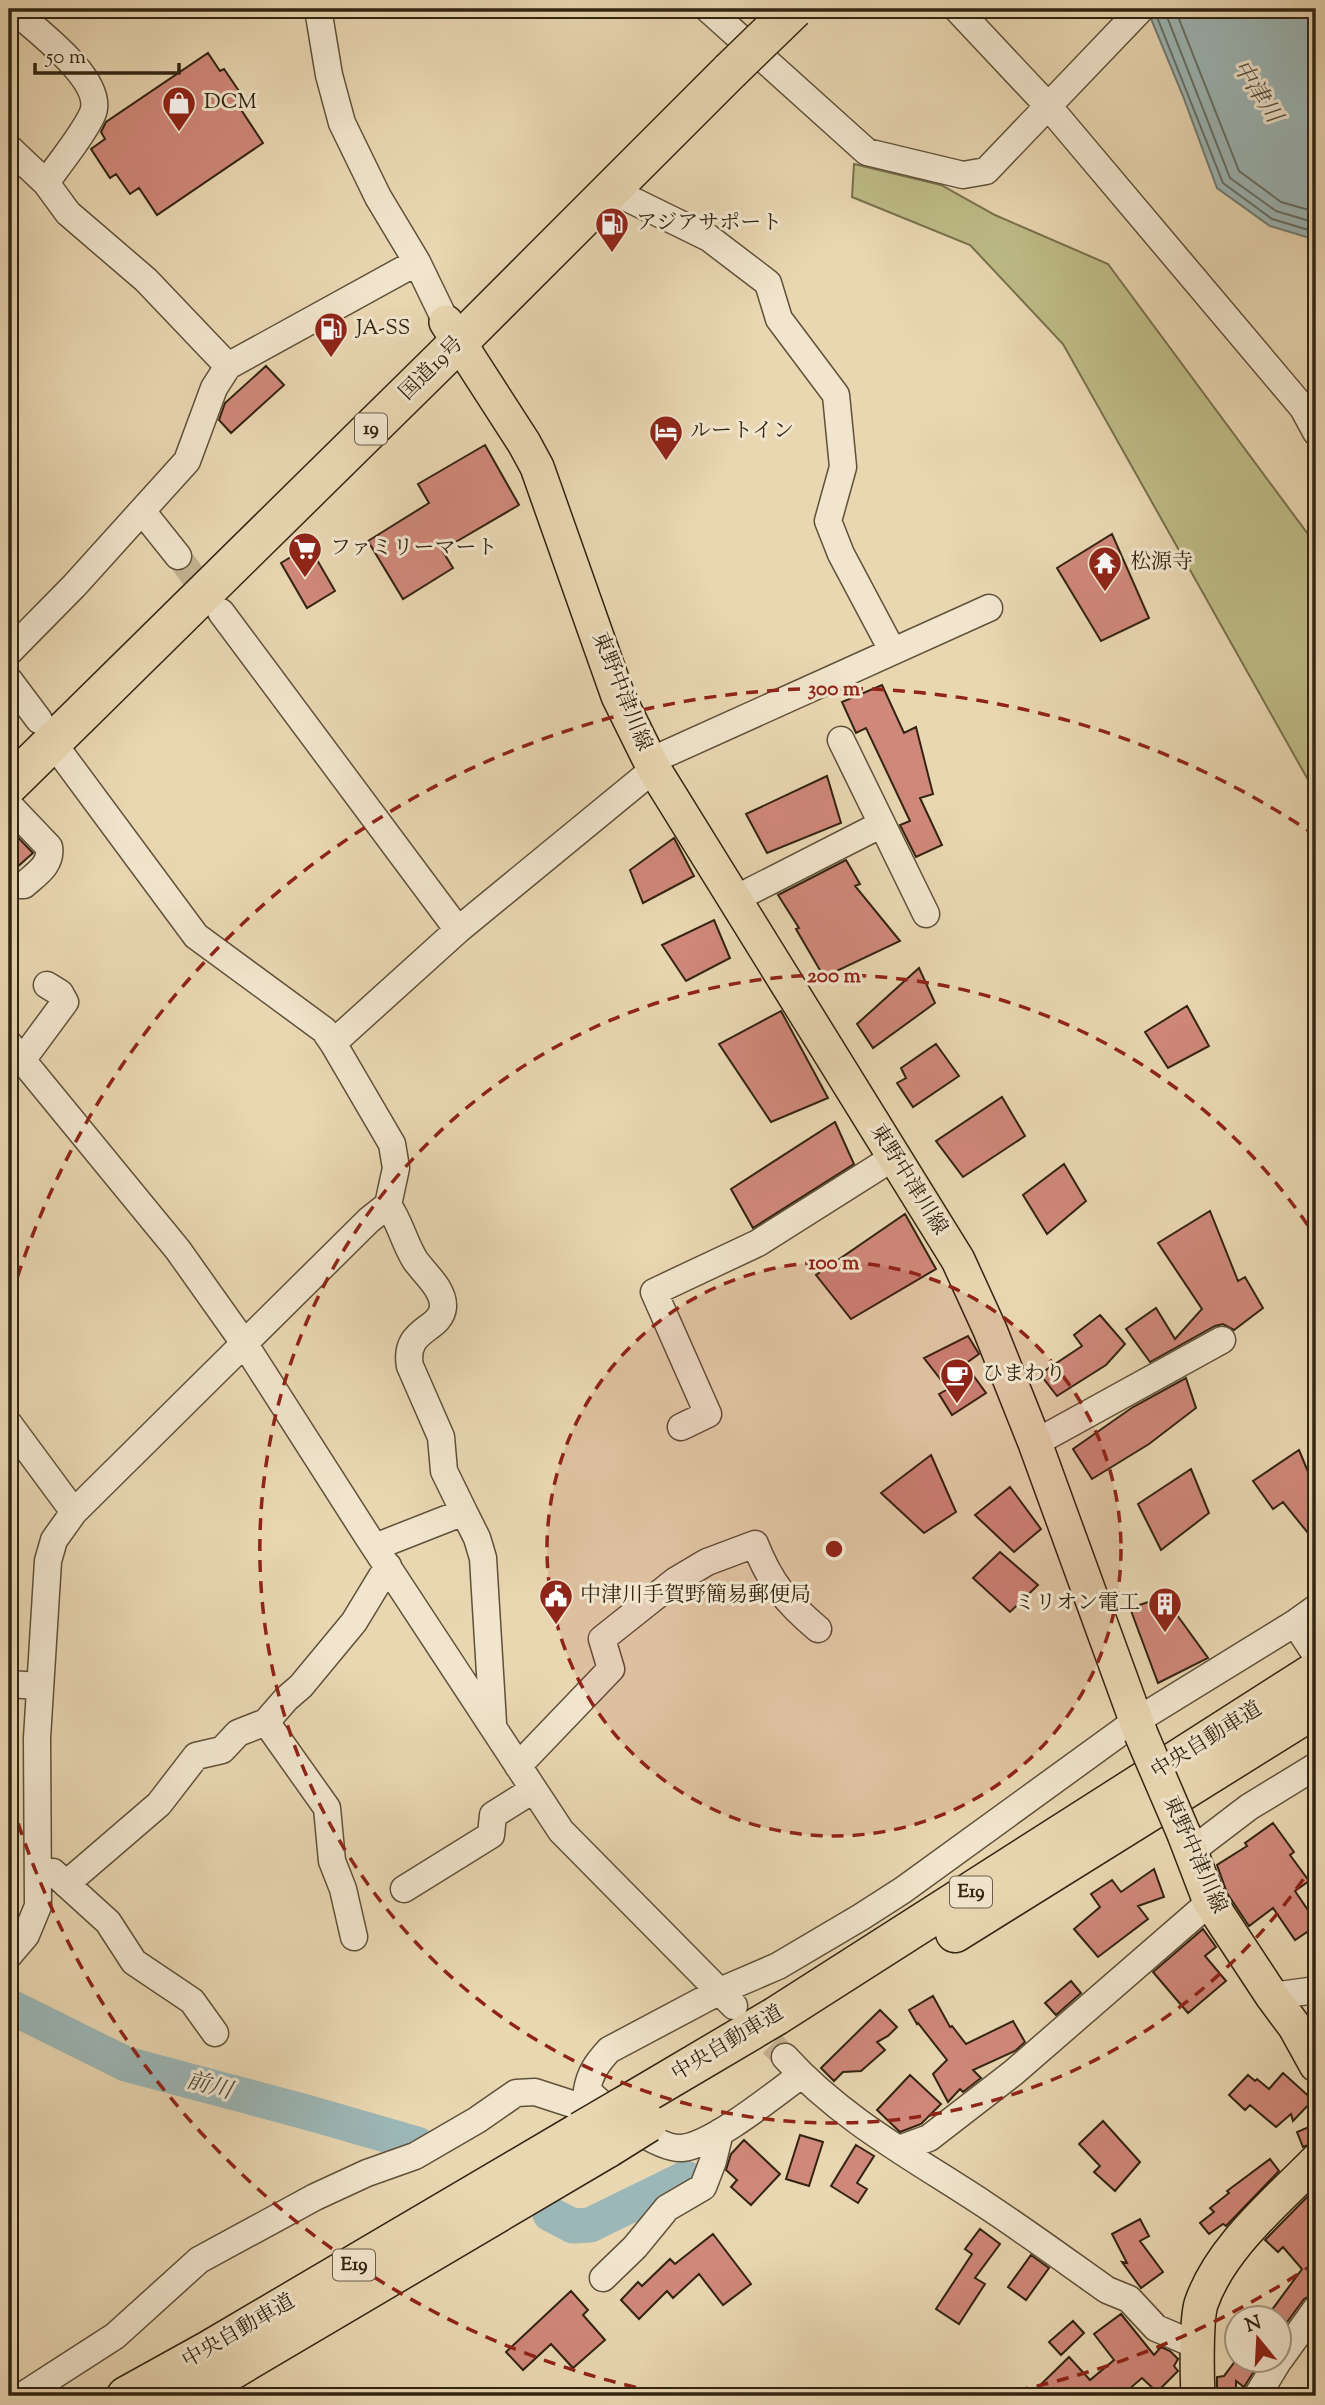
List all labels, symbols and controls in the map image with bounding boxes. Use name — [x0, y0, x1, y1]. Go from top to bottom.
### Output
scale bar — [35, 32, 178, 76]
text: 50 m — [45, 43, 86, 73]
water label: 中津川 — [1223, 54, 1290, 132]
shop icon: DCM — [160, 84, 198, 133]
place label: DCM — [204, 88, 257, 118]
fuel station icon: アジアサポート — [593, 205, 631, 254]
place label: アジアサポート — [636, 209, 782, 239]
fuel station icon: JA-SS — [312, 310, 350, 359]
place label: JA-SS — [355, 314, 410, 344]
street label: 国道19号 — [393, 330, 471, 408]
hotel icon: ルートイン — [647, 413, 685, 462]
road number: 19 — [355, 414, 387, 444]
place label: ルートイン — [690, 417, 794, 447]
supermarket icon: ファミリーマート — [286, 530, 324, 579]
place label: ファミリーマート — [330, 534, 498, 564]
temple icon: 松源寺 — [1086, 544, 1124, 593]
place label: 松源寺 — [1130, 548, 1193, 578]
street label: 東野中津川線 — [583, 628, 659, 756]
text: 300 m — [808, 675, 861, 705]
text: 200 m — [807, 962, 862, 992]
street label: 東野中津川線 — [862, 1119, 954, 1241]
text: 100 m — [809, 1249, 860, 1279]
cafe icon: ひまわり — [938, 1356, 976, 1405]
place label: ひまわり — [982, 1360, 1066, 1390]
centre of rings — [822, 1537, 846, 1561]
public building icon: 中津川手賀野簡易郵便局 — [537, 1577, 575, 1626]
place label: 中津川手賀野簡易郵便局 — [580, 1581, 811, 1611]
building icon: ミリオン電工 — [1146, 1585, 1184, 1634]
place label: ミリオン電工 — [1014, 1589, 1140, 1619]
street label: 中央自動車道 — [1146, 1695, 1268, 1787]
street label: 東野中津川線 — [1155, 1791, 1233, 1919]
road number: E19 — [950, 1876, 992, 1908]
street label: 中央自動車道 — [666, 1999, 790, 2089]
water label: 前川 — [183, 2065, 238, 2110]
road number: E19 — [333, 2250, 375, 2280]
street label: 中央自動車道 — [177, 2288, 301, 2376]
north arrow — [1224, 2304, 1294, 2374]
text: N — [1242, 2310, 1265, 2340]

